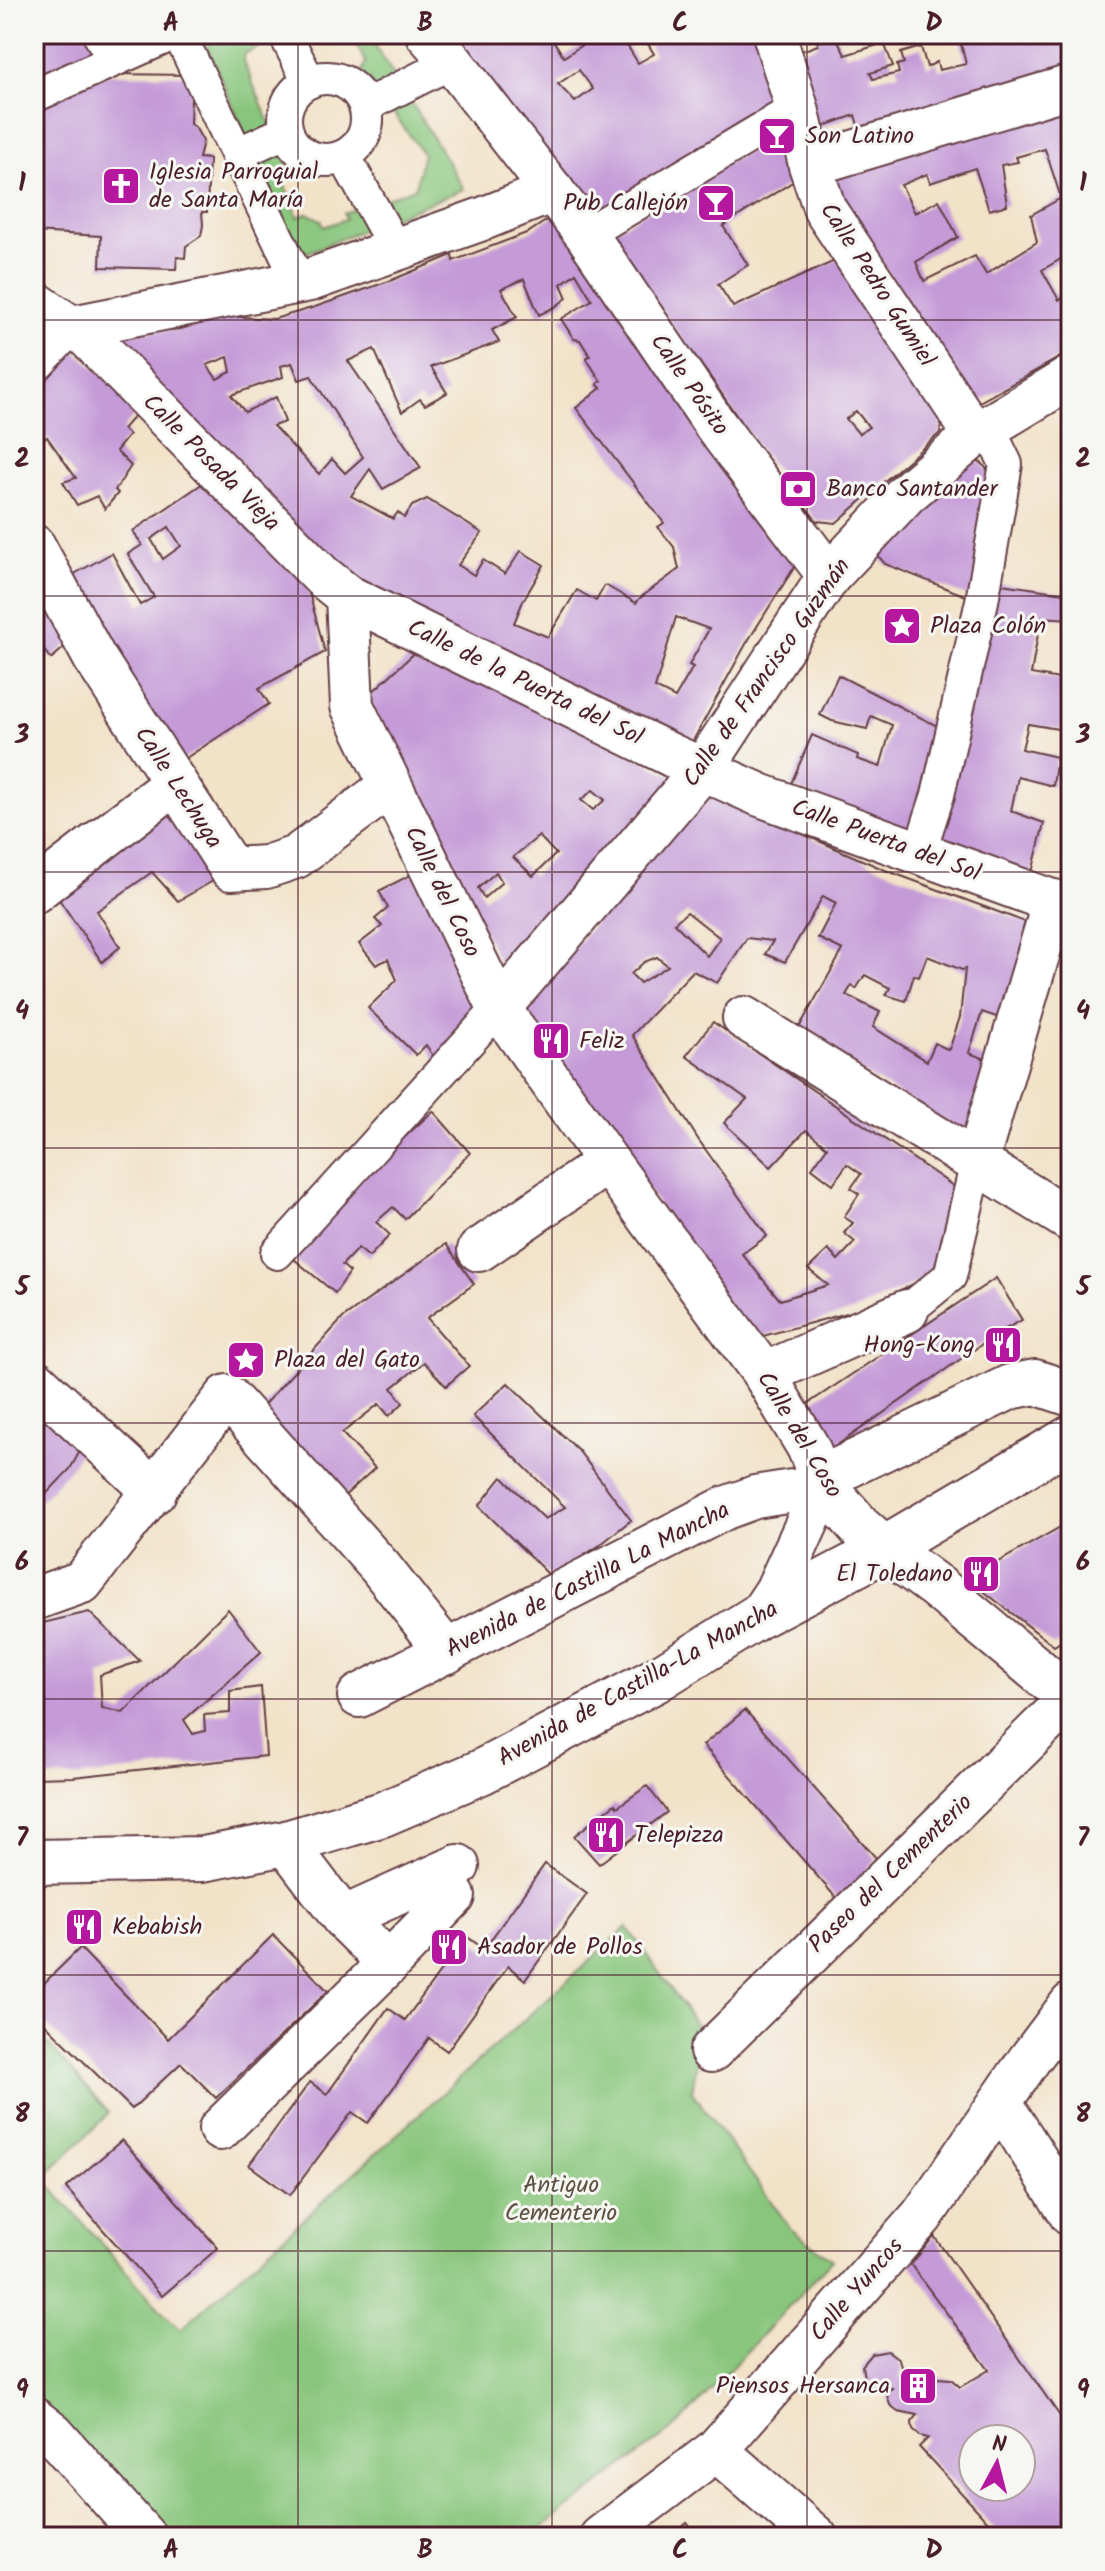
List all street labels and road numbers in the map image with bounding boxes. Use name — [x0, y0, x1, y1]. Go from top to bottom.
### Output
street label: Calle Pedro Gumiel — [809, 195, 945, 375]
street label: Calle Pósito — [639, 326, 739, 445]
street label: Calle Posada Vieja — [133, 385, 289, 541]
street label: Calle de Francisco Guzmán — [673, 550, 861, 796]
street label: Calle de la Puerta del Sol — [400, 609, 650, 757]
street label: Calle Lechuga — [124, 719, 232, 857]
street label: Calle Puerta del Sol — [786, 789, 986, 893]
street label: Calle del Coso — [393, 819, 491, 965]
street label: Calle del Coso — [746, 1364, 852, 1506]
street label: Avenida de Castilla La Mancha — [439, 1491, 737, 1669]
street label: Avenida de Castilla-La Mancha — [490, 1590, 786, 1778]
street label: Paseo del Cementerio — [800, 1785, 983, 1963]
street label: Calle Yuncos — [800, 2229, 914, 2351]

